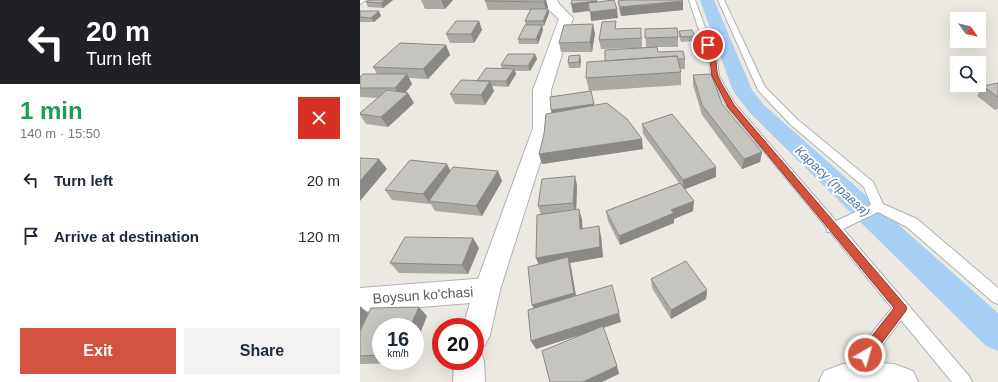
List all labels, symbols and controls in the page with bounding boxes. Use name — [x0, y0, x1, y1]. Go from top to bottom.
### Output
north arrow — [950, 12, 986, 48]
map controls — [950, 12, 986, 92]
icon: left — [20, 16, 72, 68]
text: 20 m — [86, 16, 150, 47]
pin — [691, 28, 725, 62]
icon: arrive — [697, 34, 719, 56]
text: Turn left — [86, 49, 151, 69]
button: search — [950, 56, 986, 92]
text: 1 min — [20, 97, 83, 124]
button: close — [298, 97, 340, 139]
text: 140 m · 15:50 — [20, 126, 100, 141]
water label: Карасу (правая) — [792, 143, 873, 220]
icon: left — [20, 169, 42, 191]
text: Turn left — [54, 172, 113, 189]
text: 20 m — [307, 172, 340, 189]
icon: arrive — [20, 225, 42, 247]
text: Arrive at destination — [54, 228, 199, 245]
text: 120 m — [298, 228, 340, 245]
street label: Boysun ko'chasi — [372, 284, 474, 306]
speed limit sign: 20 — [432, 318, 484, 370]
button: Exit — [20, 328, 176, 374]
button: Share — [184, 328, 340, 374]
text: 16 — [387, 328, 409, 350]
position arrow — [844, 334, 886, 376]
text: km/h — [387, 348, 409, 359]

